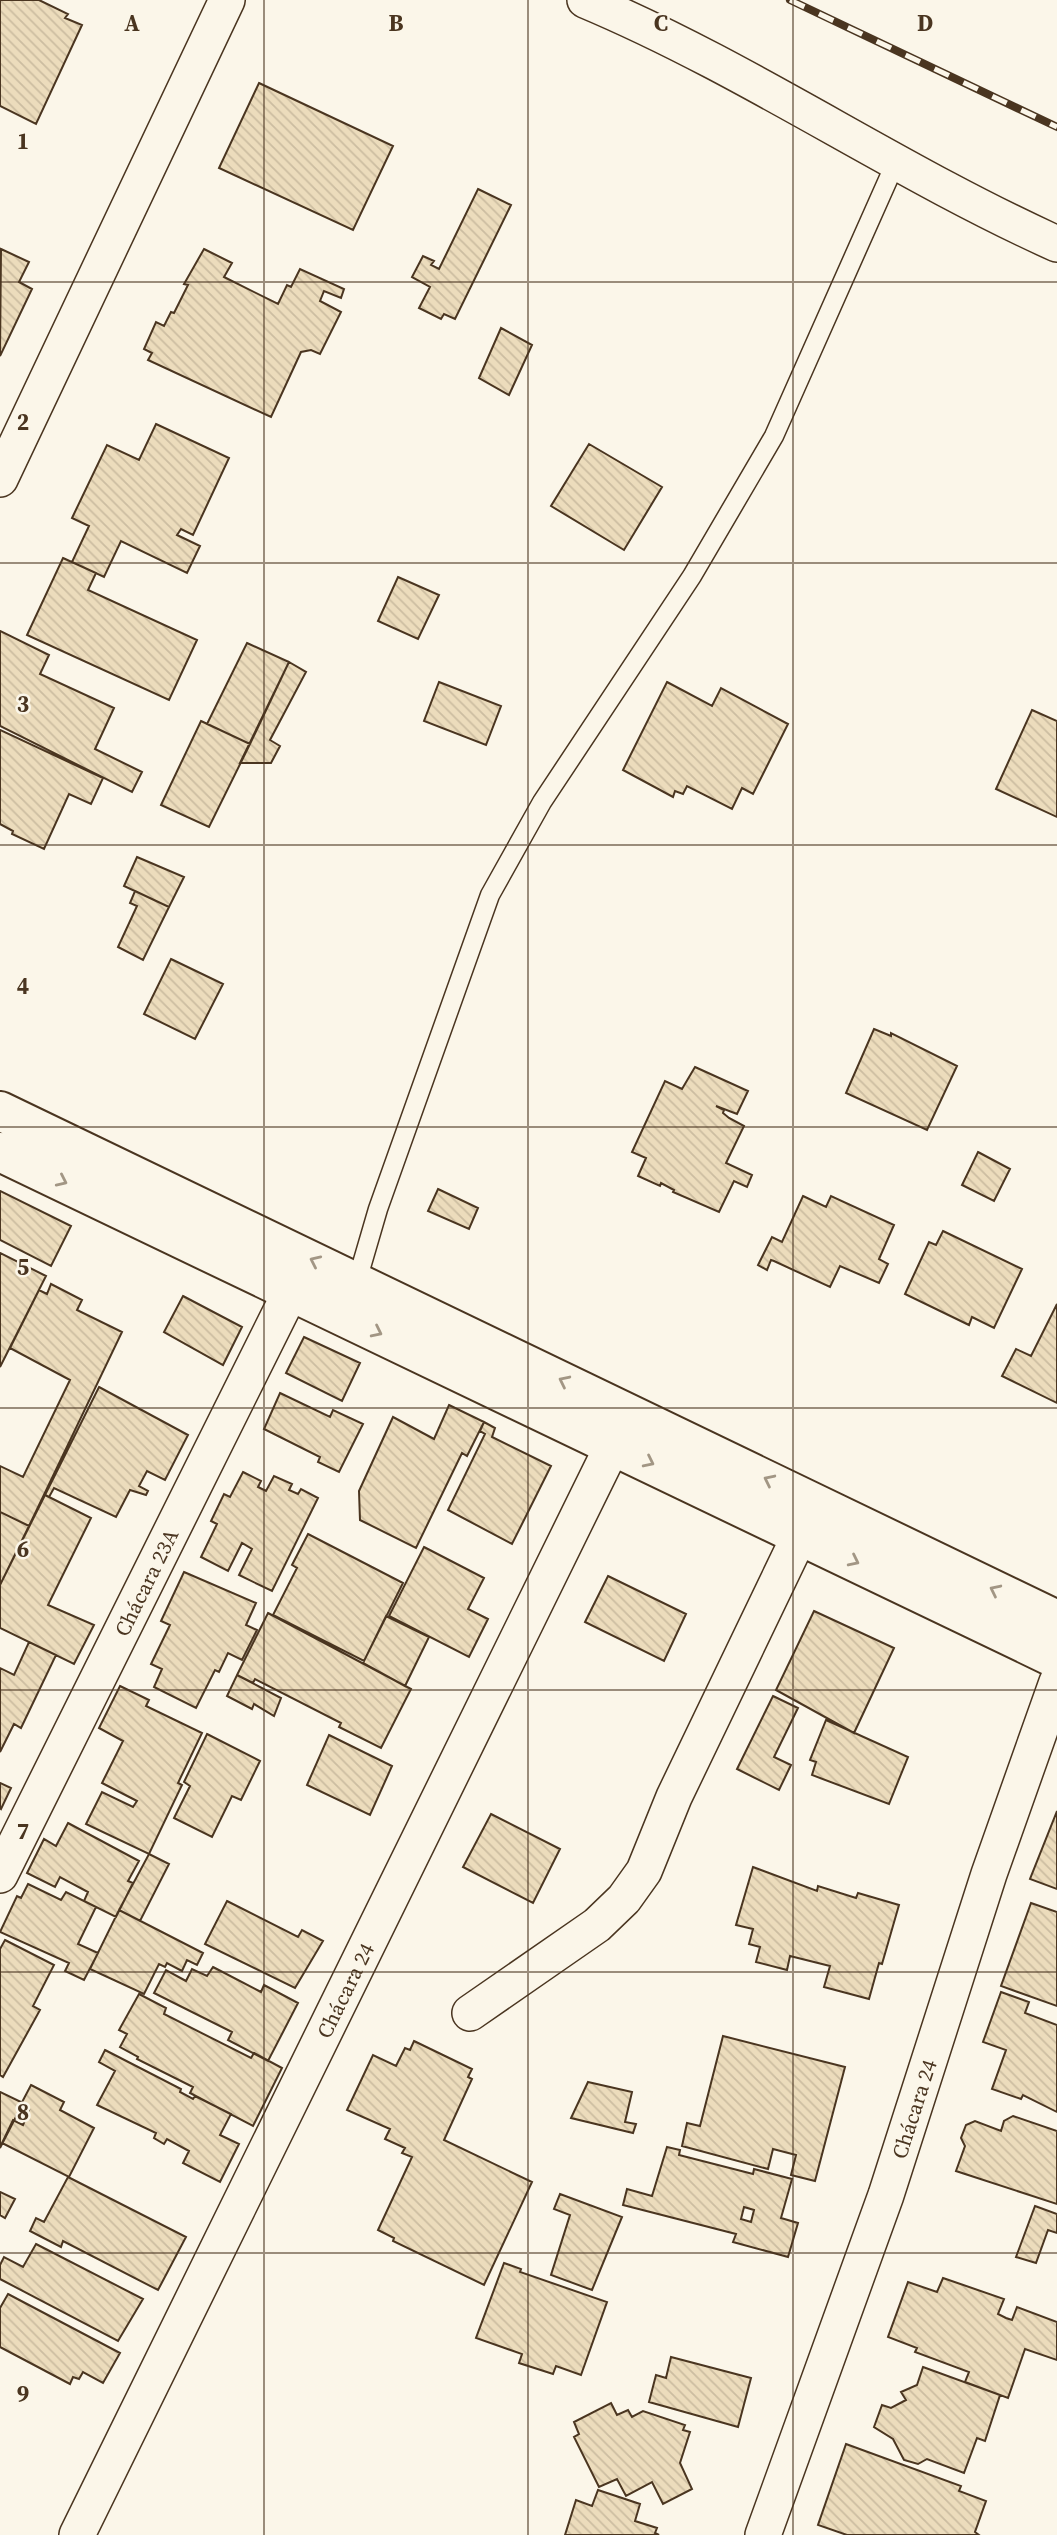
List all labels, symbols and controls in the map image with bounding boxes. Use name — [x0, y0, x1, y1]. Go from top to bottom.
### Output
text: A — [124, 7, 140, 39]
text: B — [389, 7, 404, 39]
text: C — [654, 7, 668, 39]
text: D — [917, 7, 933, 39]
text: 1 — [17, 125, 29, 157]
text: 2 — [17, 406, 29, 438]
text: 3 — [17, 688, 29, 720]
text: 4 — [17, 970, 29, 1002]
one-way arrow — [55, 1173, 67, 1187]
text: 5 — [17, 1251, 29, 1283]
one-way arrow — [310, 1255, 322, 1269]
one-way arrow — [370, 1324, 383, 1338]
one-way arrow — [559, 1376, 571, 1390]
one-way arrow — [642, 1454, 654, 1468]
one-way arrow — [764, 1475, 776, 1489]
street label: Chácara 23A — [107, 1524, 185, 1641]
text: 6 — [17, 1533, 29, 1565]
one-way arrow — [847, 1553, 859, 1567]
one-way arrow — [990, 1584, 1003, 1598]
text: 7 — [17, 1815, 29, 1847]
street label: Chácara 24 — [309, 1937, 381, 2043]
street label: Chácara 24 — [884, 2055, 943, 2162]
text: 8 — [17, 2096, 29, 2128]
text: 9 — [17, 2378, 29, 2410]

